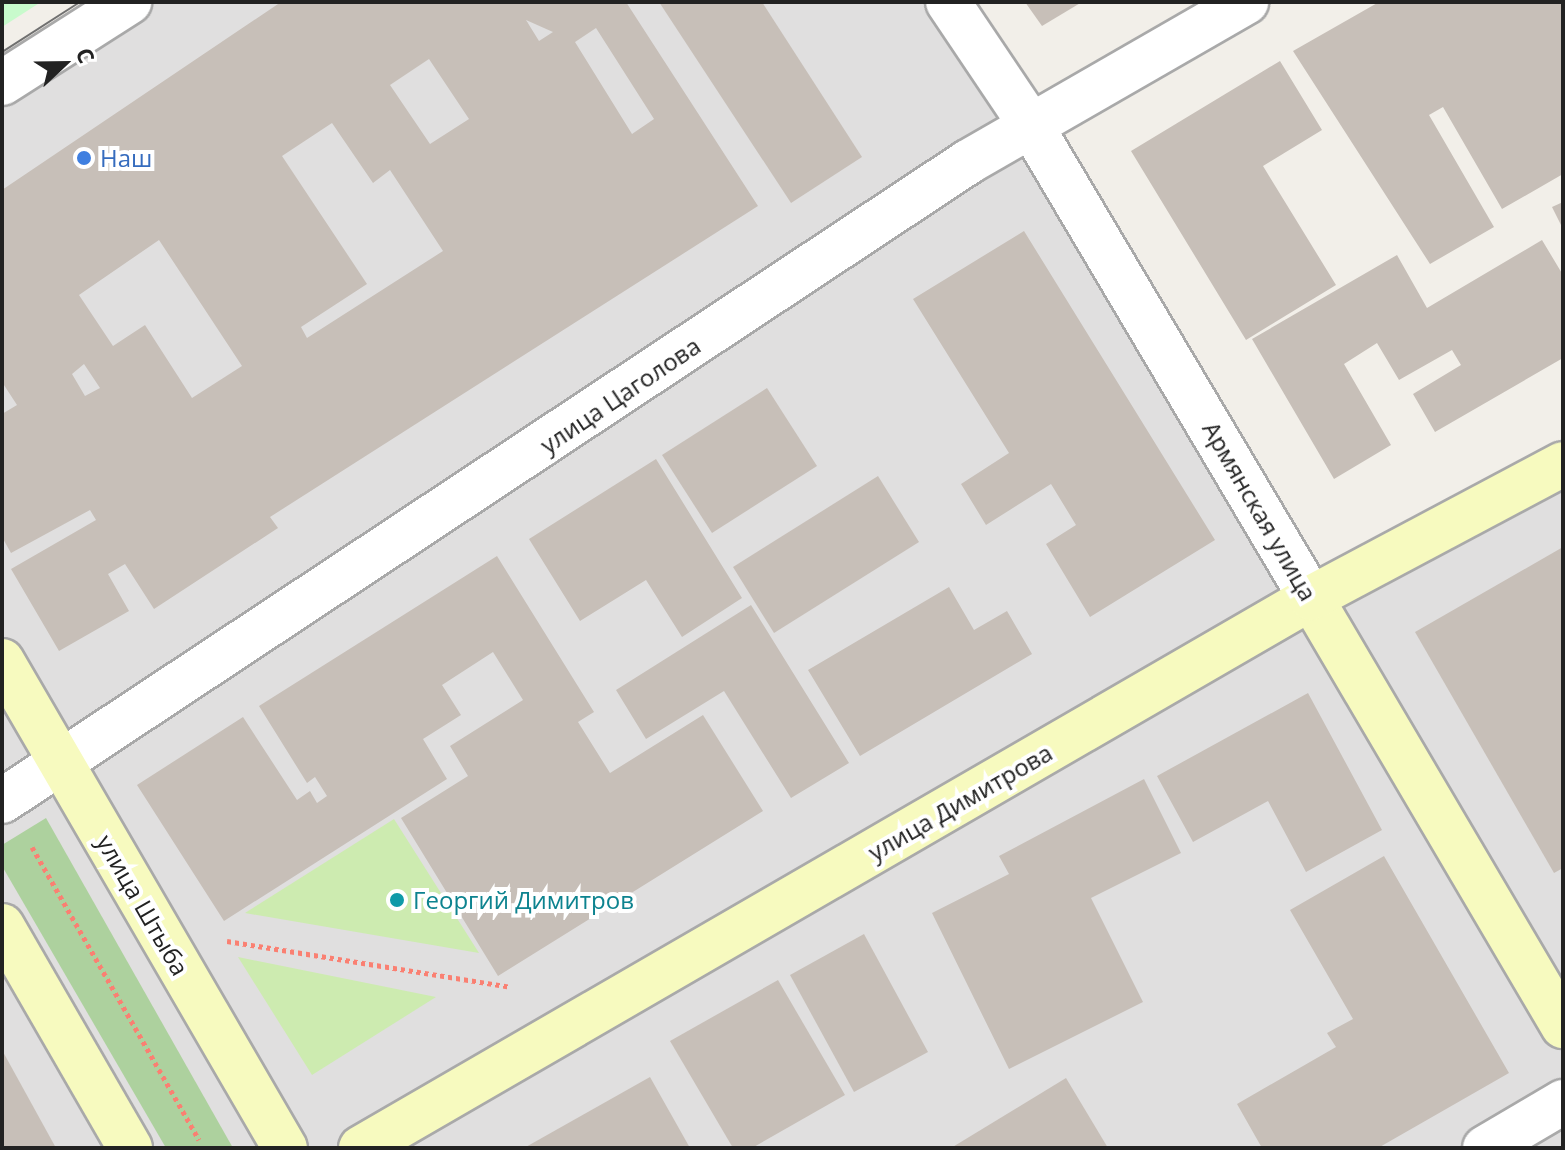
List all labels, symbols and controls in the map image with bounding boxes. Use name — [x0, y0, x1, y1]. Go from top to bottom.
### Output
north arrow — [24, 24, 104, 104]
text: С — [70, 43, 103, 67]
place label: Наш — [100, 144, 152, 172]
marker: Наш — [75, 149, 93, 167]
street label: улица Цаголова — [535, 331, 705, 459]
street label: Армянская улица — [1197, 416, 1323, 606]
street label: улица Димитрова — [863, 738, 1057, 866]
street label: улица Штыба — [91, 830, 195, 980]
place label: Георгий Димитров — [413, 886, 634, 914]
marker: Георгий Димитров — [388, 891, 406, 909]

